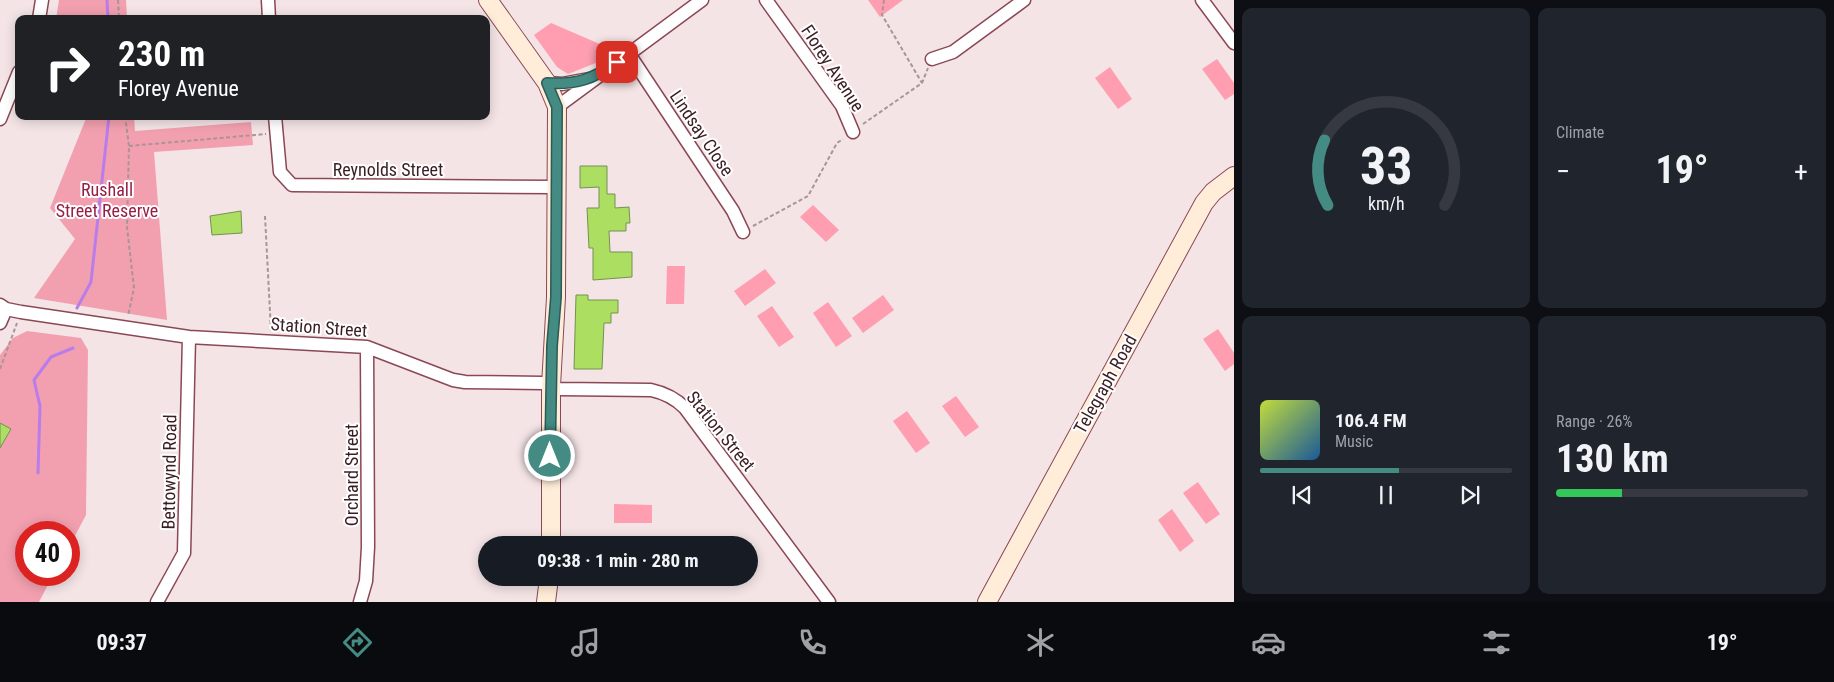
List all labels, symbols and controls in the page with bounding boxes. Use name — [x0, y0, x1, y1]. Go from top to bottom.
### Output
street label: Florey Avenue — [797, 21, 869, 115]
text: 230 m — [118, 34, 205, 75]
icon: right — [35, 35, 100, 100]
pin — [596, 41, 638, 83]
icon: arrive — [603, 48, 631, 76]
text: Florey Avenue — [118, 76, 239, 101]
street label: Lindsay Close — [666, 86, 738, 180]
text: Climate — [1556, 123, 1604, 142]
text: 33 — [1360, 136, 1412, 197]
text: 19° — [1655, 148, 1709, 192]
text: − — [1556, 155, 1570, 188]
text: + — [1794, 155, 1808, 188]
street label: Reynolds Street — [333, 159, 443, 180]
park label: Rushall Street Reserve — [56, 179, 158, 221]
text: km/h — [1368, 193, 1404, 214]
street label: Station Street — [270, 313, 368, 341]
street label: Telegraph Road — [1069, 331, 1141, 437]
street label: Station Street — [682, 387, 760, 475]
text: 106.4 FM — [1335, 409, 1407, 432]
text: Range · 26% — [1556, 412, 1632, 431]
street label: Bettowynd Road — [157, 414, 181, 530]
street label: Orchard Street — [341, 424, 362, 526]
position arrow — [523, 429, 575, 481]
text: Music — [1335, 432, 1373, 451]
text: 130 km — [1556, 437, 1669, 481]
icon: previous — [1288, 481, 1316, 509]
icon: pause — [1372, 481, 1400, 509]
icon: next — [1456, 481, 1484, 509]
speed limit sign: 40 — [15, 521, 80, 586]
text: 09:38 · 1 min · 280 m — [537, 549, 699, 572]
icon: directions — [340, 625, 375, 660]
icon: music — [568, 625, 603, 660]
icon: phone — [795, 625, 830, 660]
icon: climate — [1023, 625, 1058, 660]
icon: car — [1251, 625, 1286, 660]
icon: filters — [1479, 625, 1514, 660]
text: 09:37 — [96, 630, 147, 655]
text: 19° — [1707, 630, 1738, 655]

